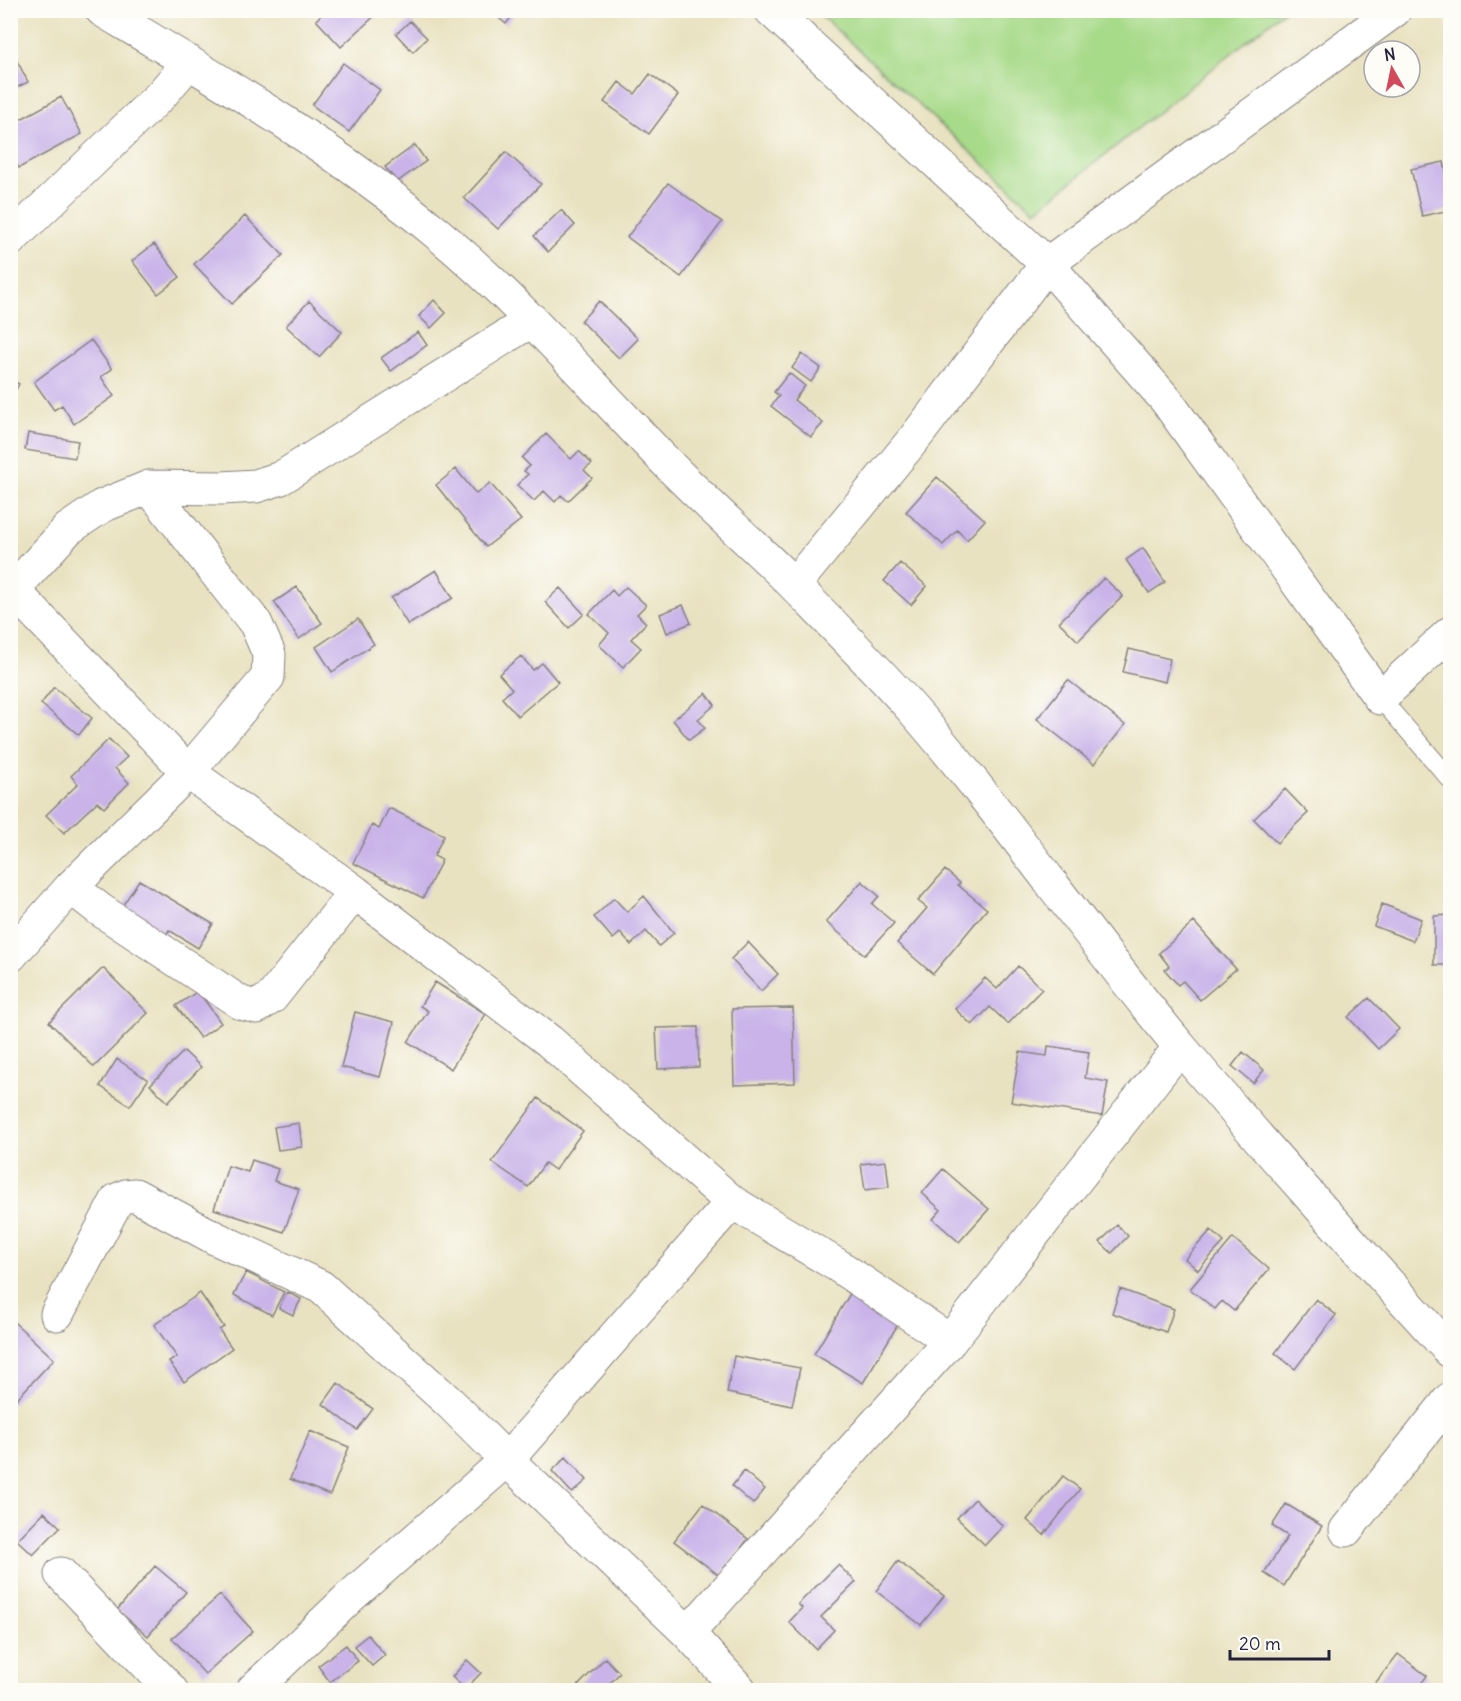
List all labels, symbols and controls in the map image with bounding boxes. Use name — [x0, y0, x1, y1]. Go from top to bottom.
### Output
north arrow — [1362, 39, 1422, 99]
text: N — [1383, 43, 1397, 65]
scale bar — [1230, 1623, 1329, 1661]
text: 20 m — [1239, 1632, 1281, 1655]

